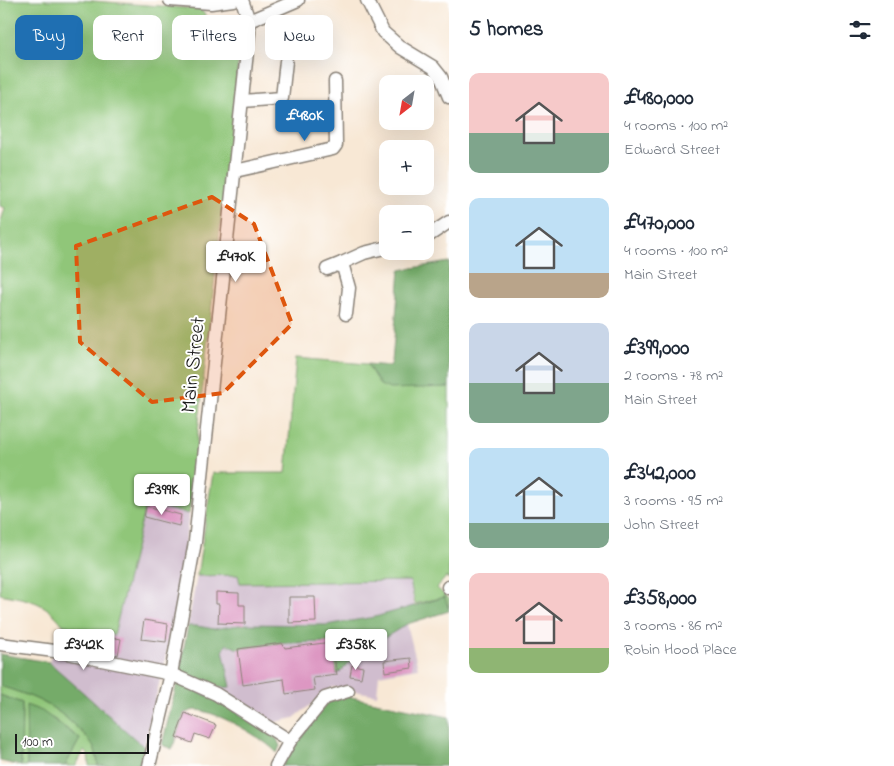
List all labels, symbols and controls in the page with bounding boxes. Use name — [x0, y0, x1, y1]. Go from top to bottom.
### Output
chip: Buy — [15, 15, 83, 60]
chip: Rent — [93, 15, 162, 60]
chip: Filters — [172, 15, 255, 60]
chip: New — [265, 15, 333, 60]
text: 5 homes — [469, 15, 544, 45]
icon: filters — [846, 16, 874, 44]
north arrow — [379, 75, 434, 130]
map controls — [379, 75, 434, 260]
text: £480,000 — [624, 84, 694, 114]
icon: home — [509, 93, 569, 153]
pin: £480K — [270, 100, 340, 142]
text: £480K — [286, 104, 324, 128]
text: 4 rooms · 100 m² — [624, 114, 728, 138]
text: Edward Street — [624, 138, 720, 162]
button: + — [379, 140, 434, 195]
button: − — [379, 205, 434, 260]
text: £470,000 — [624, 209, 694, 239]
icon: home — [509, 218, 569, 278]
text: 4 rooms · 100 m² — [624, 239, 728, 263]
pin: £470K — [201, 240, 271, 283]
text: £470K — [217, 245, 255, 269]
text: Main Street — [624, 263, 697, 287]
street label: Main Street — [174, 316, 214, 414]
text: £399,000 — [624, 334, 689, 364]
icon: home — [509, 343, 569, 403]
text: 2 rooms · 78 m² — [624, 364, 723, 388]
text: Main Street — [624, 388, 697, 412]
text: £342,000 — [624, 459, 696, 489]
icon: home — [509, 468, 569, 528]
pin: £399K — [127, 474, 197, 516]
text: £399K — [145, 478, 179, 502]
text: 3 rooms · 95 m² — [624, 489, 723, 513]
text: John Street — [624, 513, 699, 537]
text: £358,000 — [624, 584, 697, 614]
icon: home — [509, 593, 569, 653]
text: 3 rooms · 86 m² — [624, 614, 722, 638]
pin: £342K — [49, 628, 119, 671]
pin: £358K — [321, 628, 391, 671]
text: £342K — [64, 633, 104, 657]
text: £358K — [336, 633, 376, 657]
text: Robin Hood Place — [624, 638, 737, 662]
scale bar — [15, 731, 149, 754]
text: 100 m — [22, 732, 53, 753]

